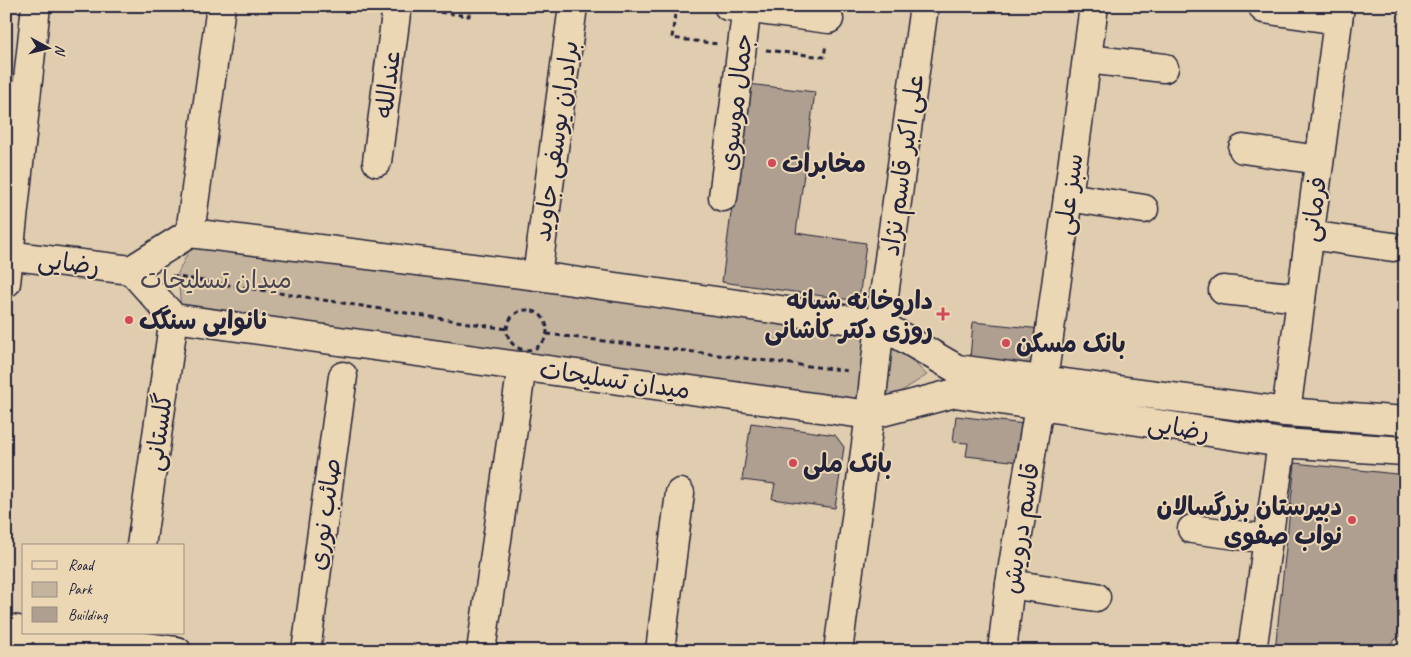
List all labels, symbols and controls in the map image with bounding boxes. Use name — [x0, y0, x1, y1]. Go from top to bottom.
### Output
north arrow — [22, 22, 72, 72]
street label: جمال موسوی — [712, 32, 760, 173]
street label: برادران یوسفی جاوید — [526, 39, 586, 244]
text: N — [51, 44, 69, 57]
street label: عندالله — [368, 48, 408, 120]
street label: علی اکبر قاسم نژاد — [874, 72, 934, 258]
place label: مخابرات — [782, 148, 866, 180]
street label: سبز علی — [1047, 151, 1091, 237]
marker: مخابرات — [766, 157, 778, 169]
street label: فرمانی — [1294, 174, 1334, 244]
street label: رضایی — [36, 243, 102, 283]
park label: میدان تسلیحات — [140, 264, 292, 296]
place label: داروخانه شبانه روزی دکتر کاشانی — [765, 285, 933, 346]
place label: نانوایی سنگک — [139, 305, 269, 337]
marker: داروخانه شبانه روزی دکتر کاشانی — [937, 308, 949, 320]
marker: نانوایی سنگک — [123, 314, 135, 326]
place label: بانک مسکن — [1016, 328, 1126, 360]
marker: بانک مسکن — [1000, 337, 1012, 349]
street label: میدان تسلیحات — [537, 354, 692, 406]
street label: گلستانی — [138, 391, 180, 473]
street label: رضایی — [1146, 407, 1212, 449]
place label: بانک ملی — [803, 448, 892, 480]
street label: صائب نوری — [301, 456, 349, 572]
marker: بانک ملی — [787, 457, 799, 469]
street label: قاسم درویش — [995, 460, 1049, 596]
place label: دبیرستان بزرگسالان نواب صفوی — [1157, 491, 1342, 552]
marker: دبیرستان بزرگسالان نواب صفوی — [1346, 514, 1358, 526]
legend — [22, 544, 185, 634]
text: Road — [68, 556, 95, 575]
text: Park — [68, 580, 93, 599]
text: Building — [68, 606, 108, 625]

